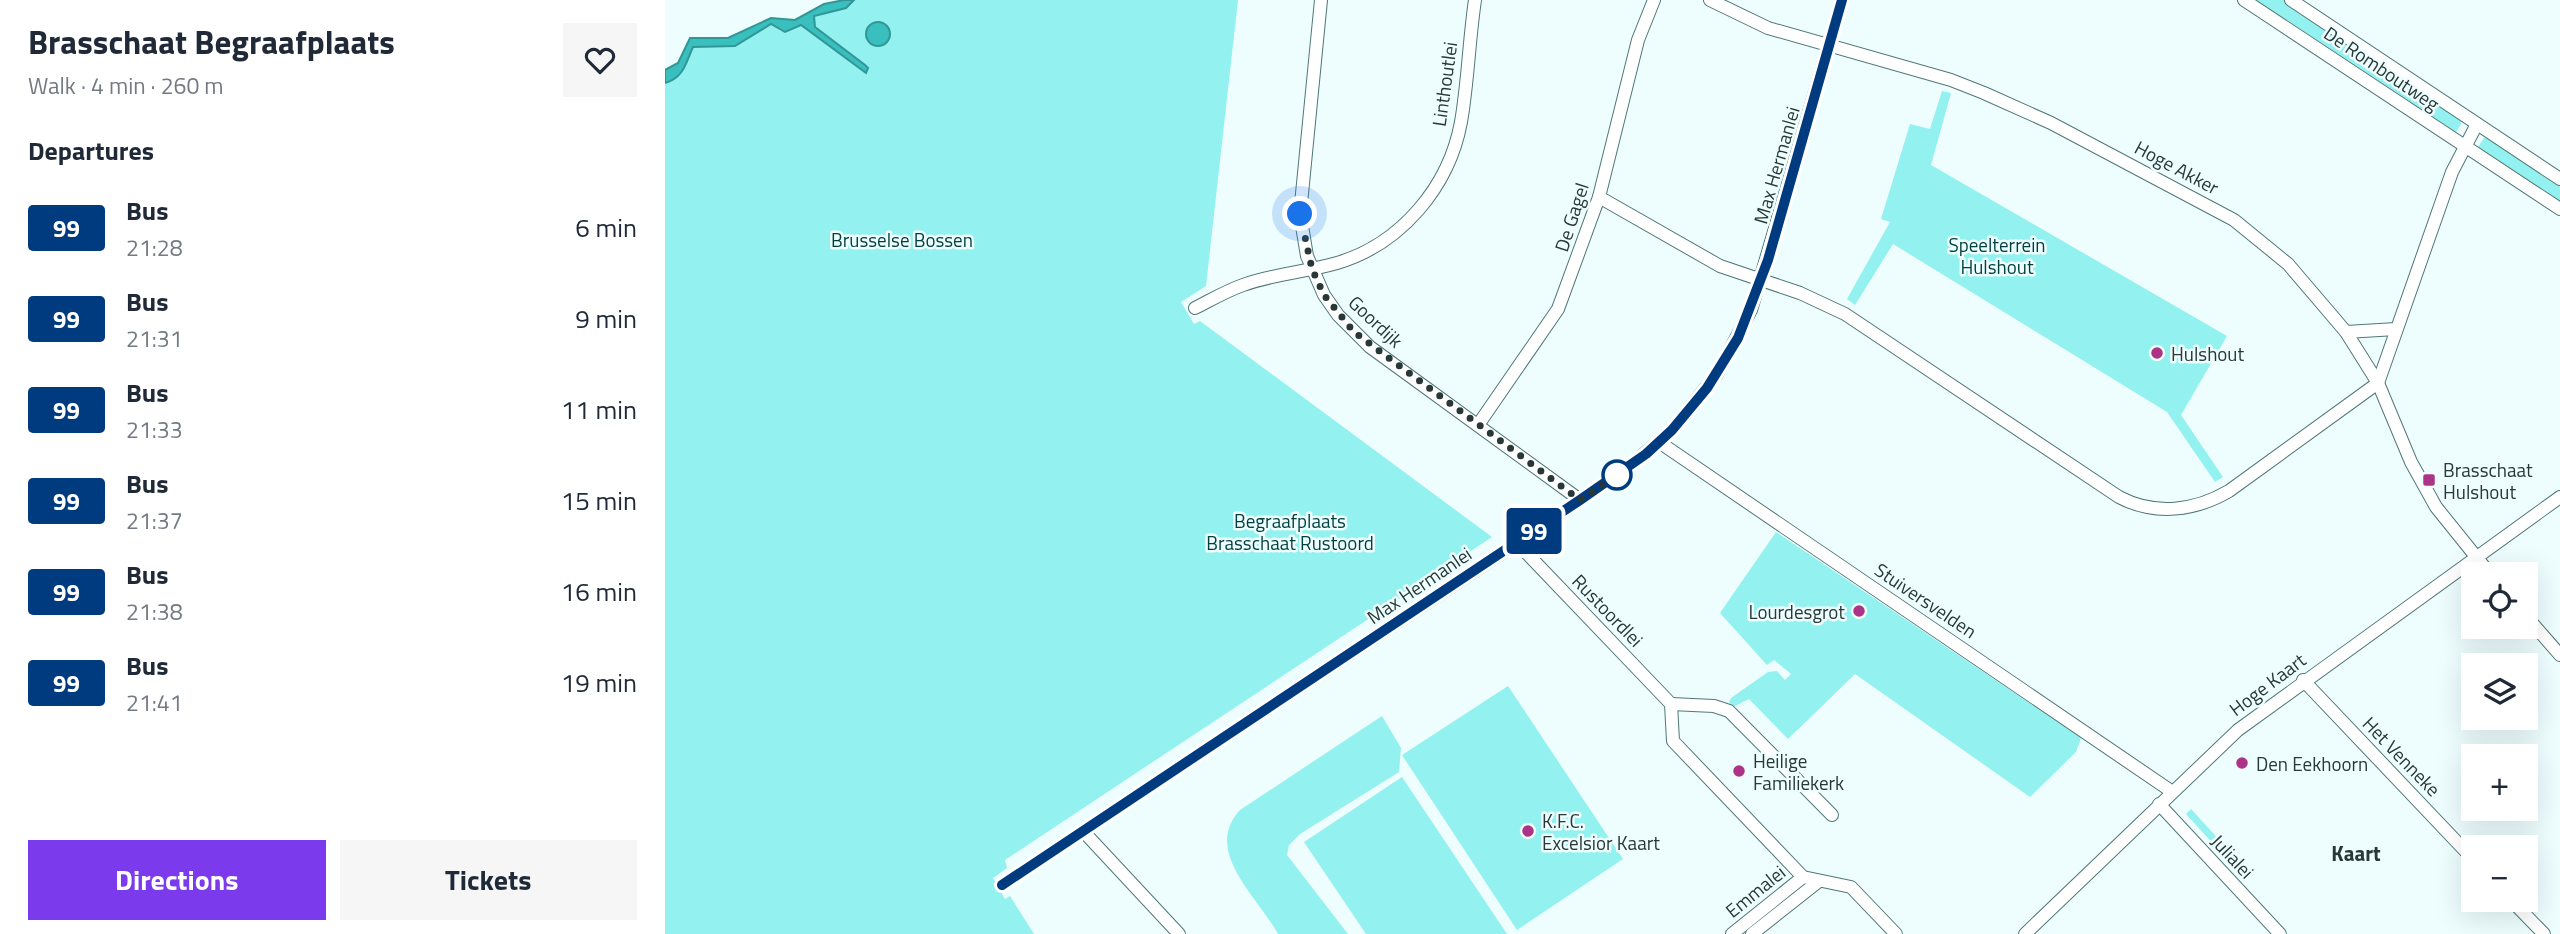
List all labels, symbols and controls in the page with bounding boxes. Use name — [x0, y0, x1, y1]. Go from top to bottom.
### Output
text: Brasschaat Begraafplaats — [28, 17, 395, 67]
street label: De Romboutweg — [2318, 19, 2446, 118]
button: heart — [563, 23, 637, 97]
street label: Linthoutlei — [1424, 40, 1464, 128]
text: Walk · 4 min · 260 m — [28, 68, 224, 103]
street label: Max Hermanlei — [1745, 103, 1807, 227]
text: Departures — [28, 131, 154, 170]
street label: Hoge Akker — [2130, 133, 2225, 202]
street label: De Gagel — [1546, 179, 1596, 255]
text: Bus — [126, 191, 168, 230]
your location — [1282, 196, 1317, 231]
text: 6 min — [575, 208, 637, 247]
text: 99 — [53, 210, 80, 246]
park label: Brusselse Bossen — [831, 225, 973, 254]
text: 21:28 — [126, 230, 183, 265]
park label: Speelterrein Hulshout — [1948, 230, 2046, 281]
text: Bus — [126, 282, 168, 321]
street label: Goordijk — [1342, 288, 1410, 354]
text: 9 min — [575, 299, 637, 338]
text: 99 — [53, 301, 80, 337]
text: 21:31 — [126, 321, 183, 356]
place label: Hulshout — [2171, 339, 2244, 368]
marker: Hulshout — [2149, 345, 2165, 361]
text: Bus — [126, 373, 168, 412]
text: 11 min — [561, 390, 637, 429]
text: 99 — [53, 392, 80, 428]
text: 21:33 — [126, 412, 183, 447]
place label: Brasschaat Hulshout — [2443, 455, 2533, 506]
unlabelled marker — [1602, 460, 1632, 490]
text: Bus — [126, 464, 168, 503]
marker: Brasschaat Hulshout — [2421, 472, 2437, 488]
text: 15 min — [561, 481, 637, 520]
text: 99 — [53, 483, 80, 519]
text: 21:37 — [126, 503, 183, 538]
park label: Begraafplaats Brasschaat Rustoord — [1206, 506, 1374, 557]
line badge: 99 — [1503, 508, 1565, 554]
text: 99 — [1521, 513, 1547, 549]
street label: Max Hermanlei — [1361, 539, 1477, 631]
text: Bus — [126, 555, 168, 594]
street label: Stuiversvelden — [1869, 555, 1983, 645]
map controls — [2461, 562, 2538, 912]
button: locate — [2461, 562, 2538, 639]
street label: Rustoordlei — [1566, 567, 1650, 653]
text: 16 min — [561, 572, 637, 611]
text: 99 — [53, 574, 80, 610]
text: 21:38 — [126, 594, 183, 629]
place label: Lourdesgrot — [1748, 597, 1845, 626]
marker: Lourdesgrot — [1851, 603, 1867, 619]
street label: Hoge Kaart — [2223, 645, 2312, 722]
text: Bus — [126, 646, 168, 685]
button: layers — [2461, 653, 2538, 730]
text: 19 min — [561, 663, 637, 702]
text: 99 — [53, 665, 80, 701]
text: 21:41 — [126, 685, 183, 720]
street label: Het Venneke — [2356, 709, 2448, 803]
button: + — [2461, 744, 2538, 821]
place label: Heilige Familiekerk — [1753, 746, 1844, 797]
place label: Den Eekhoorn — [2256, 749, 2368, 778]
marker: Den Eekhoorn — [2234, 755, 2250, 771]
marker: Heilige Familiekerk — [1731, 763, 1747, 779]
place label: K.F.C. Excelsior Kaart — [1542, 806, 1660, 857]
marker: K.F.C. Excelsior Kaart — [1520, 823, 1536, 839]
street label: Julialei — [2205, 827, 2261, 885]
button: − — [2461, 835, 2538, 912]
district label: Kaart — [2331, 837, 2381, 869]
button: Directions — [28, 840, 326, 920]
button: Tickets — [340, 840, 637, 920]
street label: Emmalei — [1719, 858, 1791, 924]

